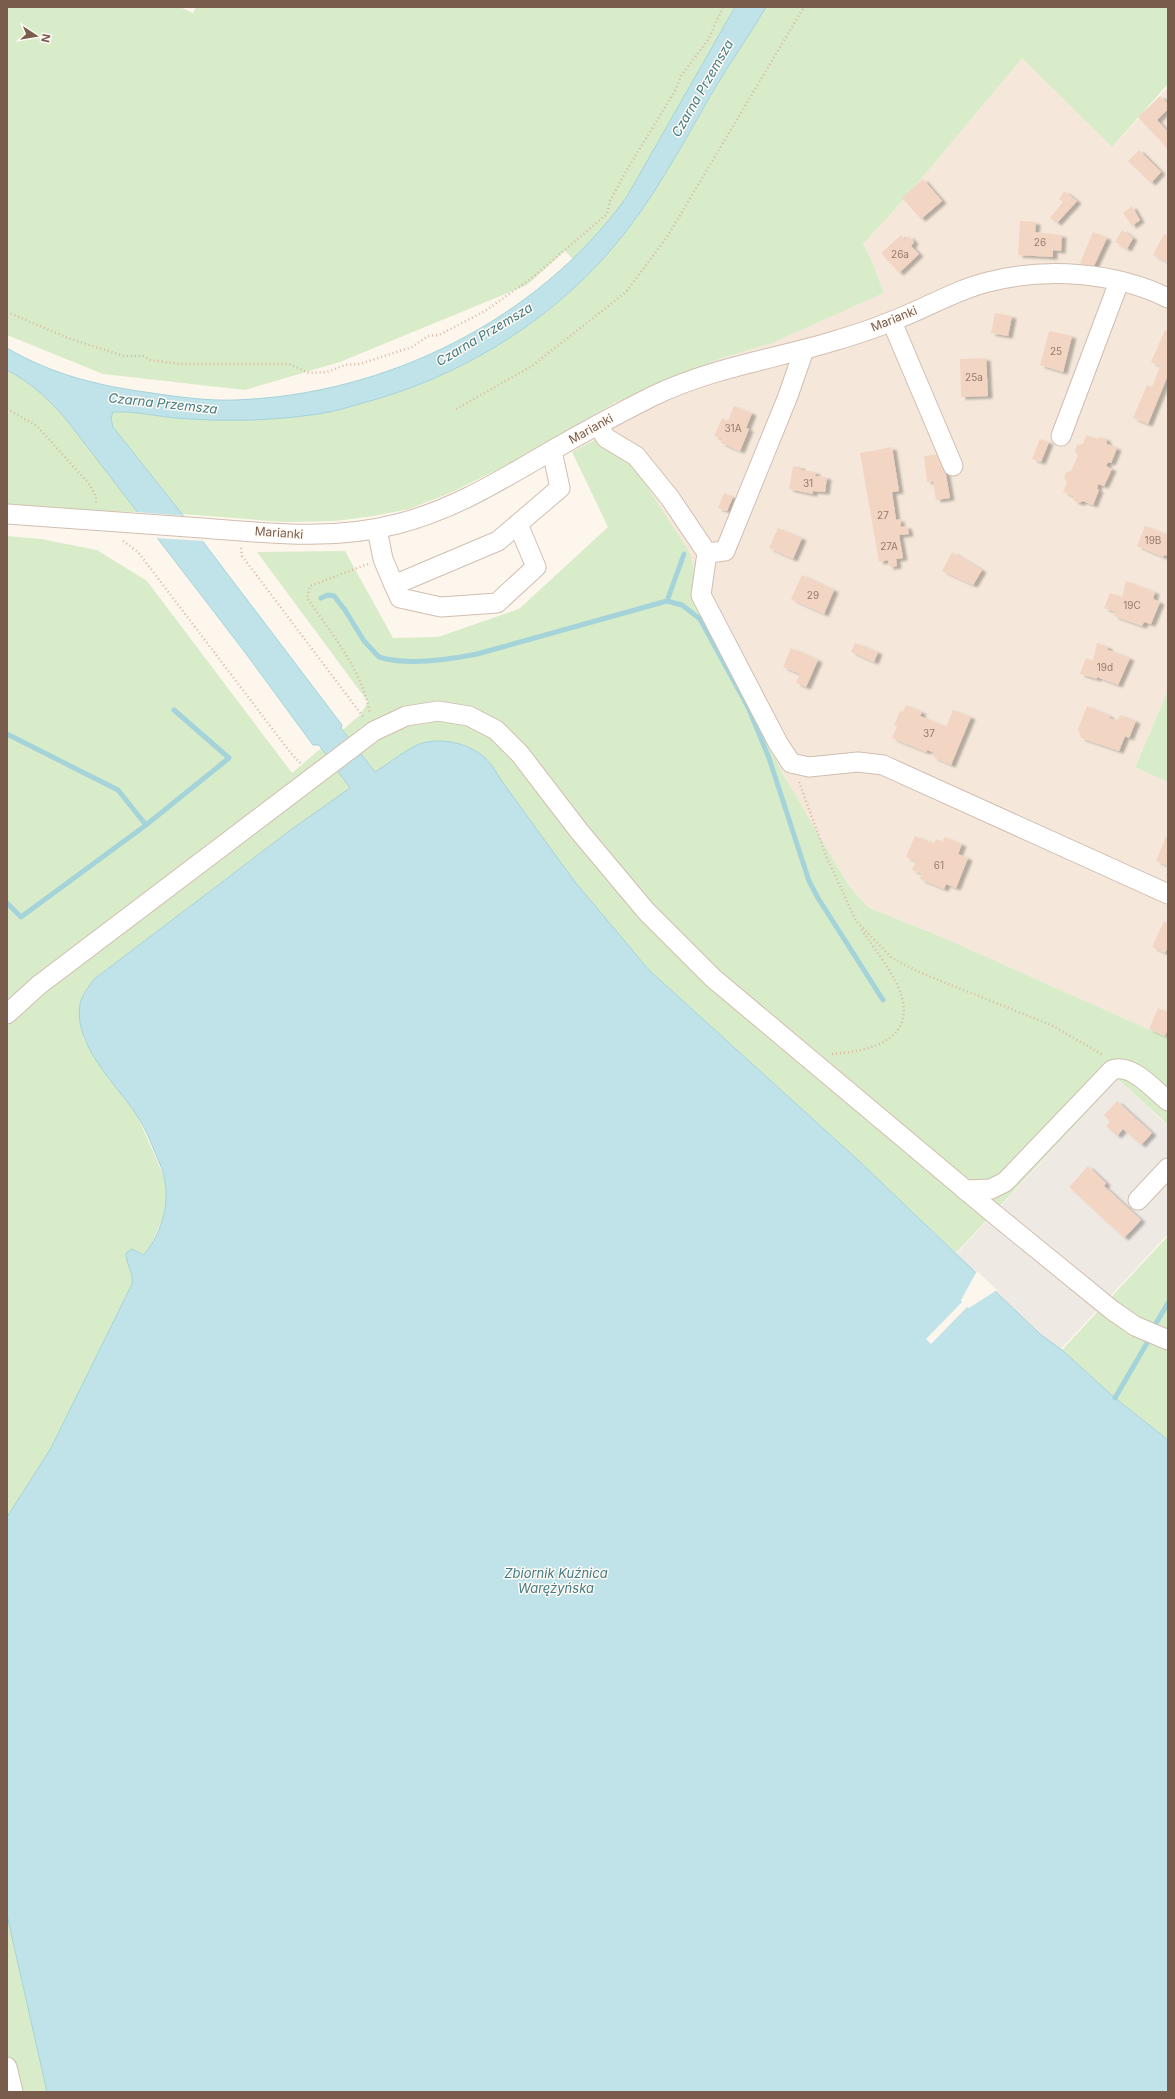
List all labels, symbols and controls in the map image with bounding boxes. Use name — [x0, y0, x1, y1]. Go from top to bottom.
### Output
north arrow — [16, 16, 56, 56]
text: N — [38, 33, 54, 44]
water label: Czarna Przemsza — [668, 36, 736, 140]
house number: 26 — [1034, 236, 1046, 248]
house number: 26a — [891, 248, 909, 260]
water label: Czarna Przemsza — [433, 299, 535, 369]
street label: Marianki — [869, 302, 919, 335]
house number: 25 — [1050, 345, 1062, 357]
house number: 25a — [965, 371, 983, 383]
water label: Czarna Przemsza — [108, 389, 218, 417]
street label: Marianki — [566, 410, 616, 447]
house number: 31A — [724, 422, 742, 434]
house number: 31 — [803, 477, 813, 489]
house number: 27 — [877, 509, 889, 521]
street label: Marianki — [254, 523, 304, 542]
house number: 19B — [1145, 534, 1161, 546]
house number: 27A — [880, 540, 898, 552]
house number: 29 — [807, 589, 819, 601]
house number: 19C — [1123, 599, 1141, 611]
house number: 19d — [1097, 661, 1113, 673]
house number: 37 — [923, 727, 935, 739]
house number: 61 — [934, 859, 944, 871]
water label: Zbiornik Kuźnica Warężyńska — [504, 1565, 608, 1596]

